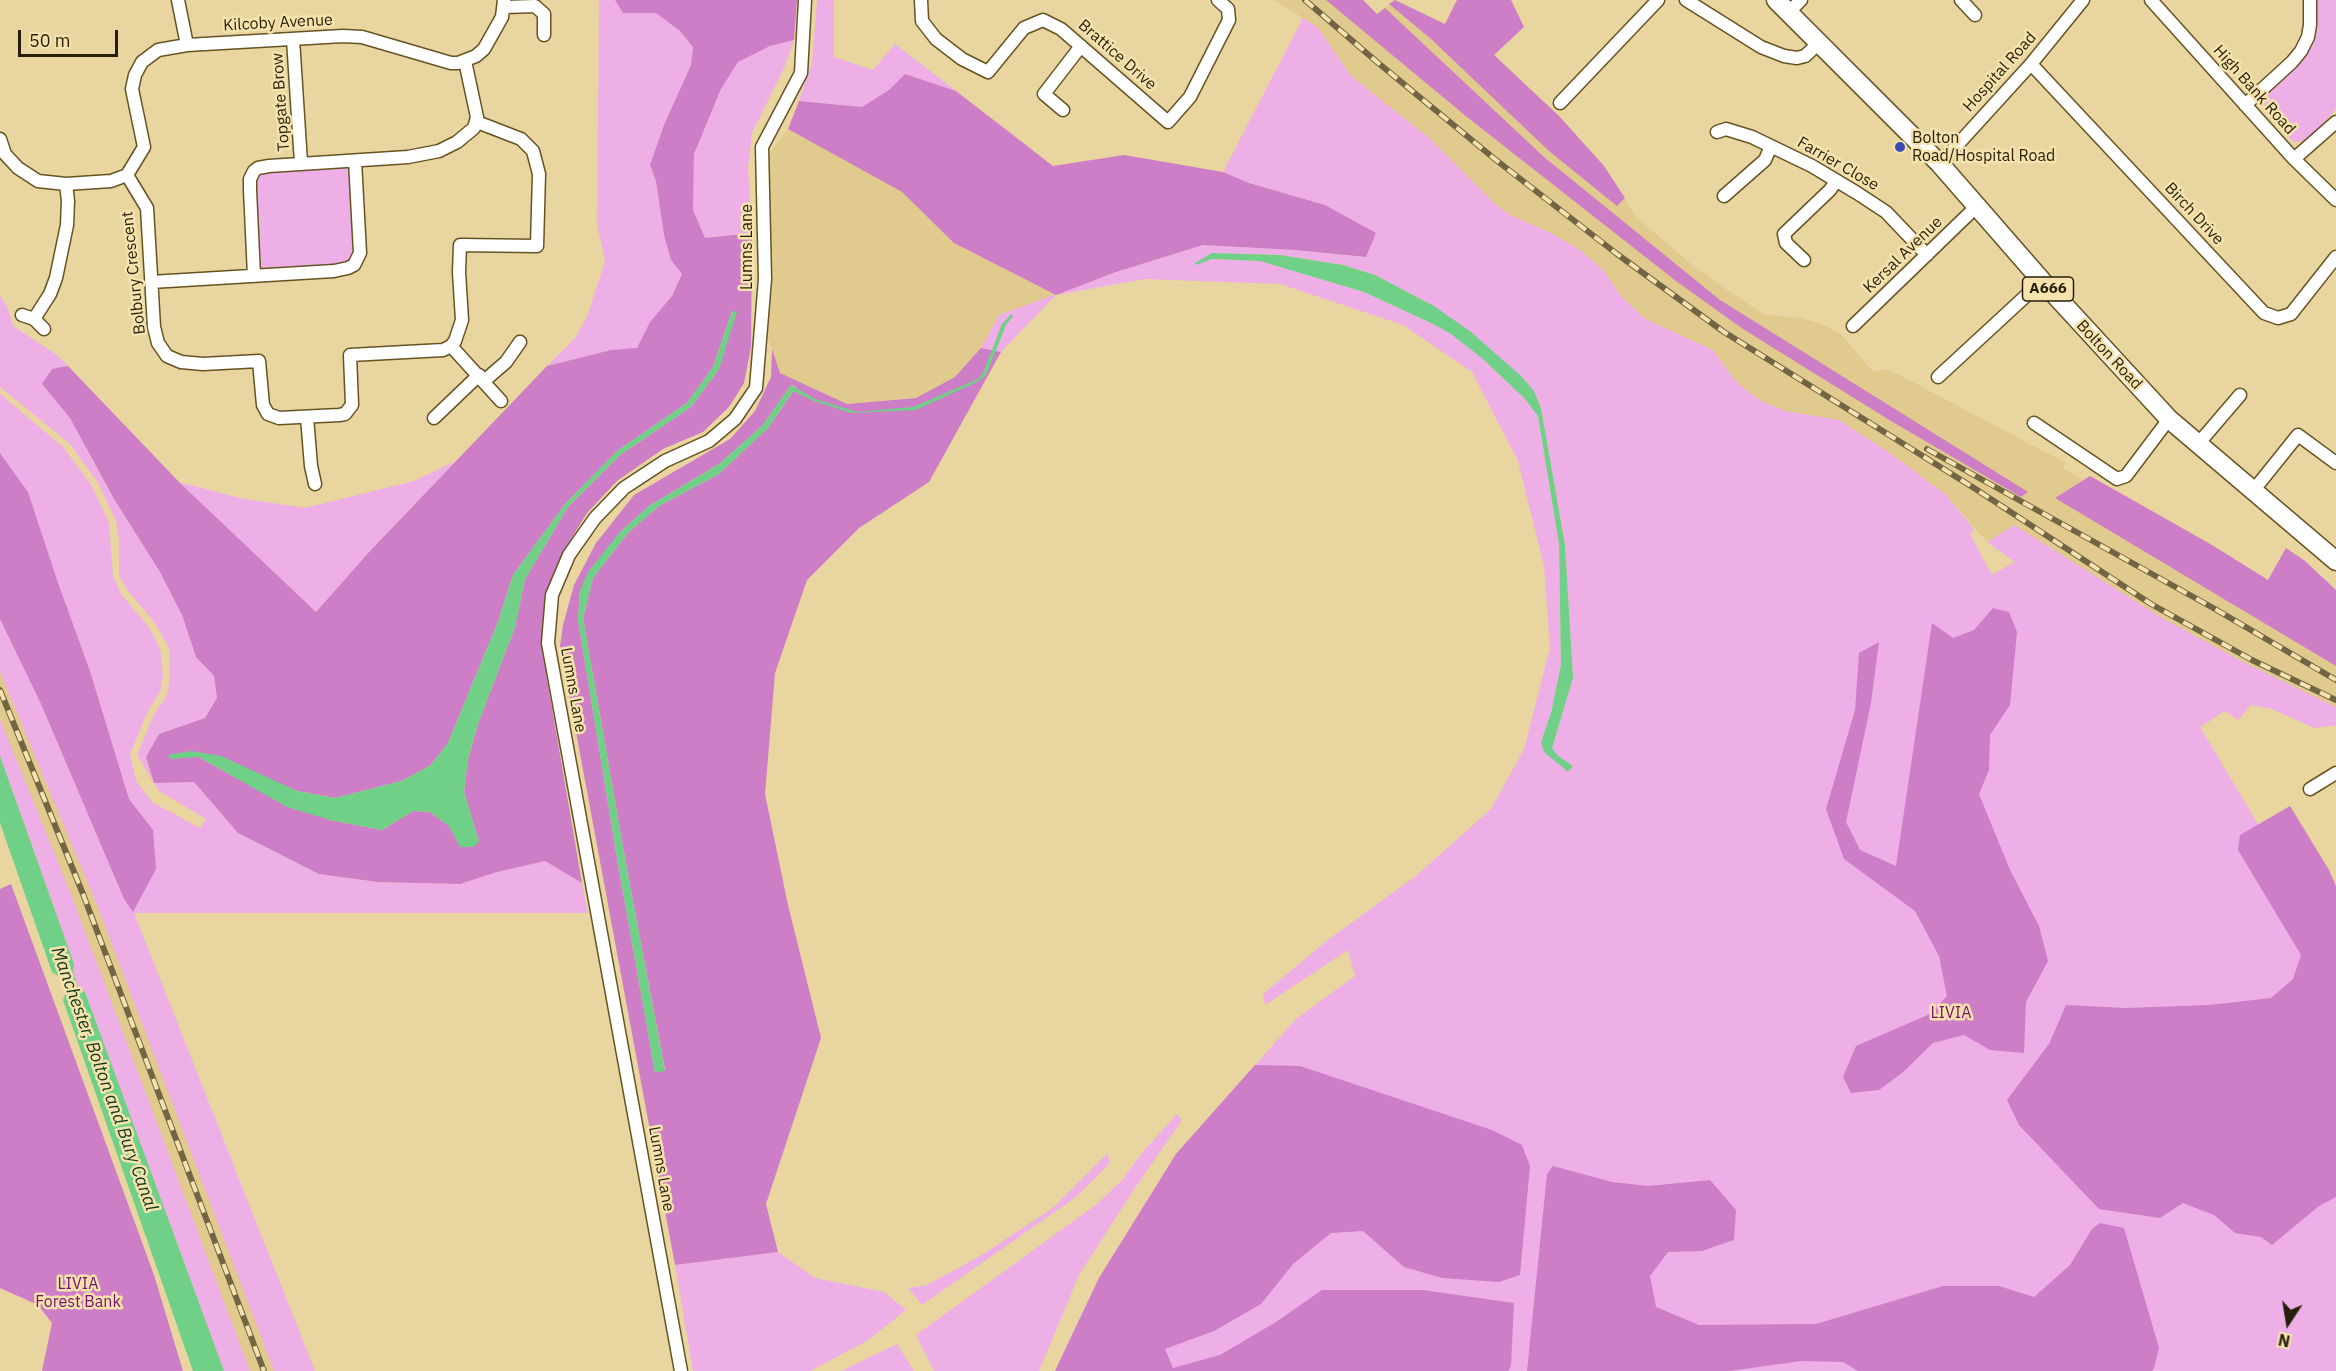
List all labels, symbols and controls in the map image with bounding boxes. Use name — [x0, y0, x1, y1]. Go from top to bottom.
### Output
street label: Kilcoby Avenue — [223, 11, 333, 35]
street label: Brattice Drive — [1074, 16, 1160, 94]
scale bar — [21, 18, 122, 56]
street label: Hospital Road — [1959, 28, 2041, 116]
text: 50 m — [29, 29, 71, 52]
street label: High Bank Road — [2209, 41, 2299, 139]
street label: Topgate Brow — [268, 52, 294, 152]
place label: Bolton Road/Hospital Road — [1912, 128, 2055, 166]
street label: Farrier Close — [1794, 133, 1882, 195]
marker: Bolton Road/Hospital Road — [1893, 140, 1907, 154]
street label: Birch Drive — [2160, 179, 2228, 249]
street label: Lumns Lane — [737, 204, 757, 290]
street label: Bolbury Crescent — [118, 211, 150, 335]
street label: Kersal Avenue — [1860, 213, 1946, 297]
road number: A666 — [2022, 277, 2074, 301]
street label: Bolton Road — [2072, 316, 2146, 394]
street label: Lumns Lane — [556, 646, 590, 734]
water label: Manchester, Bolton and Bury Canal — [46, 944, 162, 1214]
park label: LIVIA — [1931, 1003, 1971, 1023]
street label: Lumns Lane — [644, 1125, 678, 1213]
park label: LIVIA Forest Bank — [35, 1274, 121, 1312]
north arrow — [2258, 1293, 2318, 1353]
text: N — [2277, 1330, 2292, 1352]

